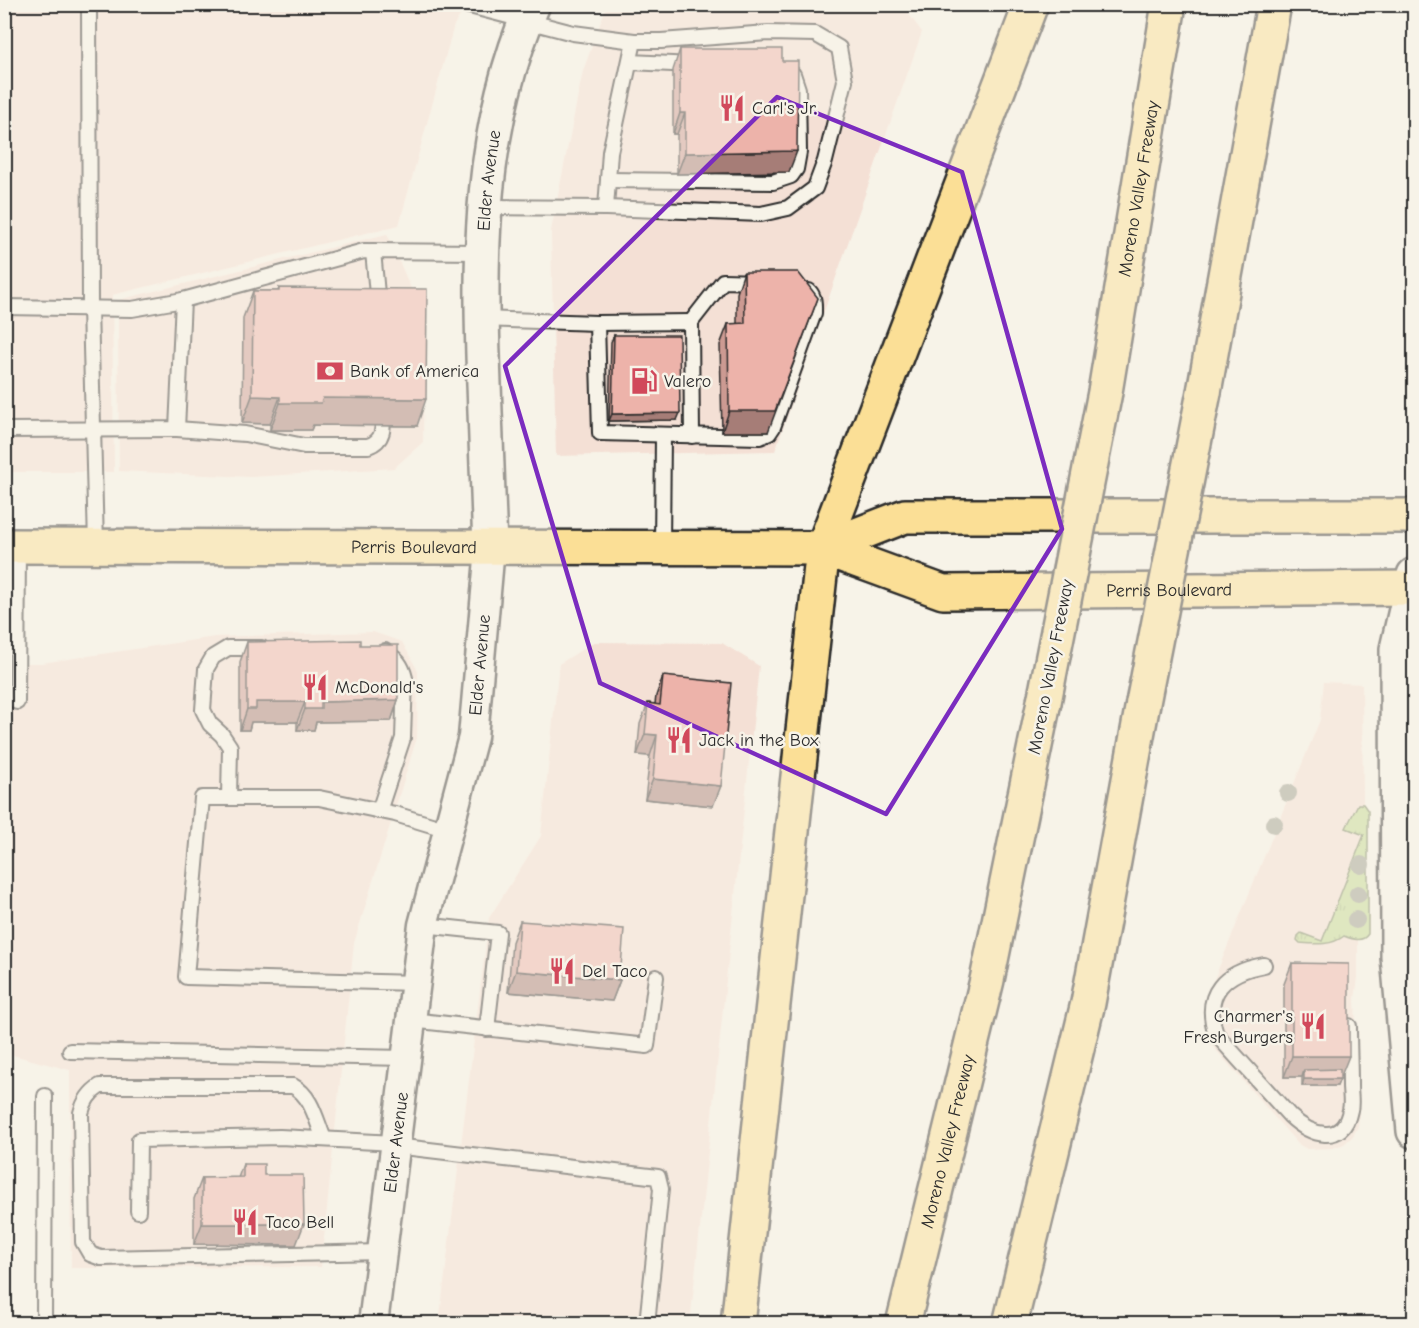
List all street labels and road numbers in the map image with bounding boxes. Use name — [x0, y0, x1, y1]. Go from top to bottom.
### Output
street label: Moreno Valley Freeway — [1114, 98, 1164, 278]
street label: Elder Avenue — [473, 128, 505, 231]
street label: Perris Boulevard — [351, 536, 477, 558]
street label: Moreno Valley Freeway — [1024, 577, 1078, 756]
street label: Perris Boulevard — [1106, 579, 1232, 601]
street label: Elder Avenue — [464, 613, 494, 716]
street label: Moreno Valley Freeway — [916, 1052, 979, 1230]
street label: Elder Avenue — [379, 1091, 412, 1194]

